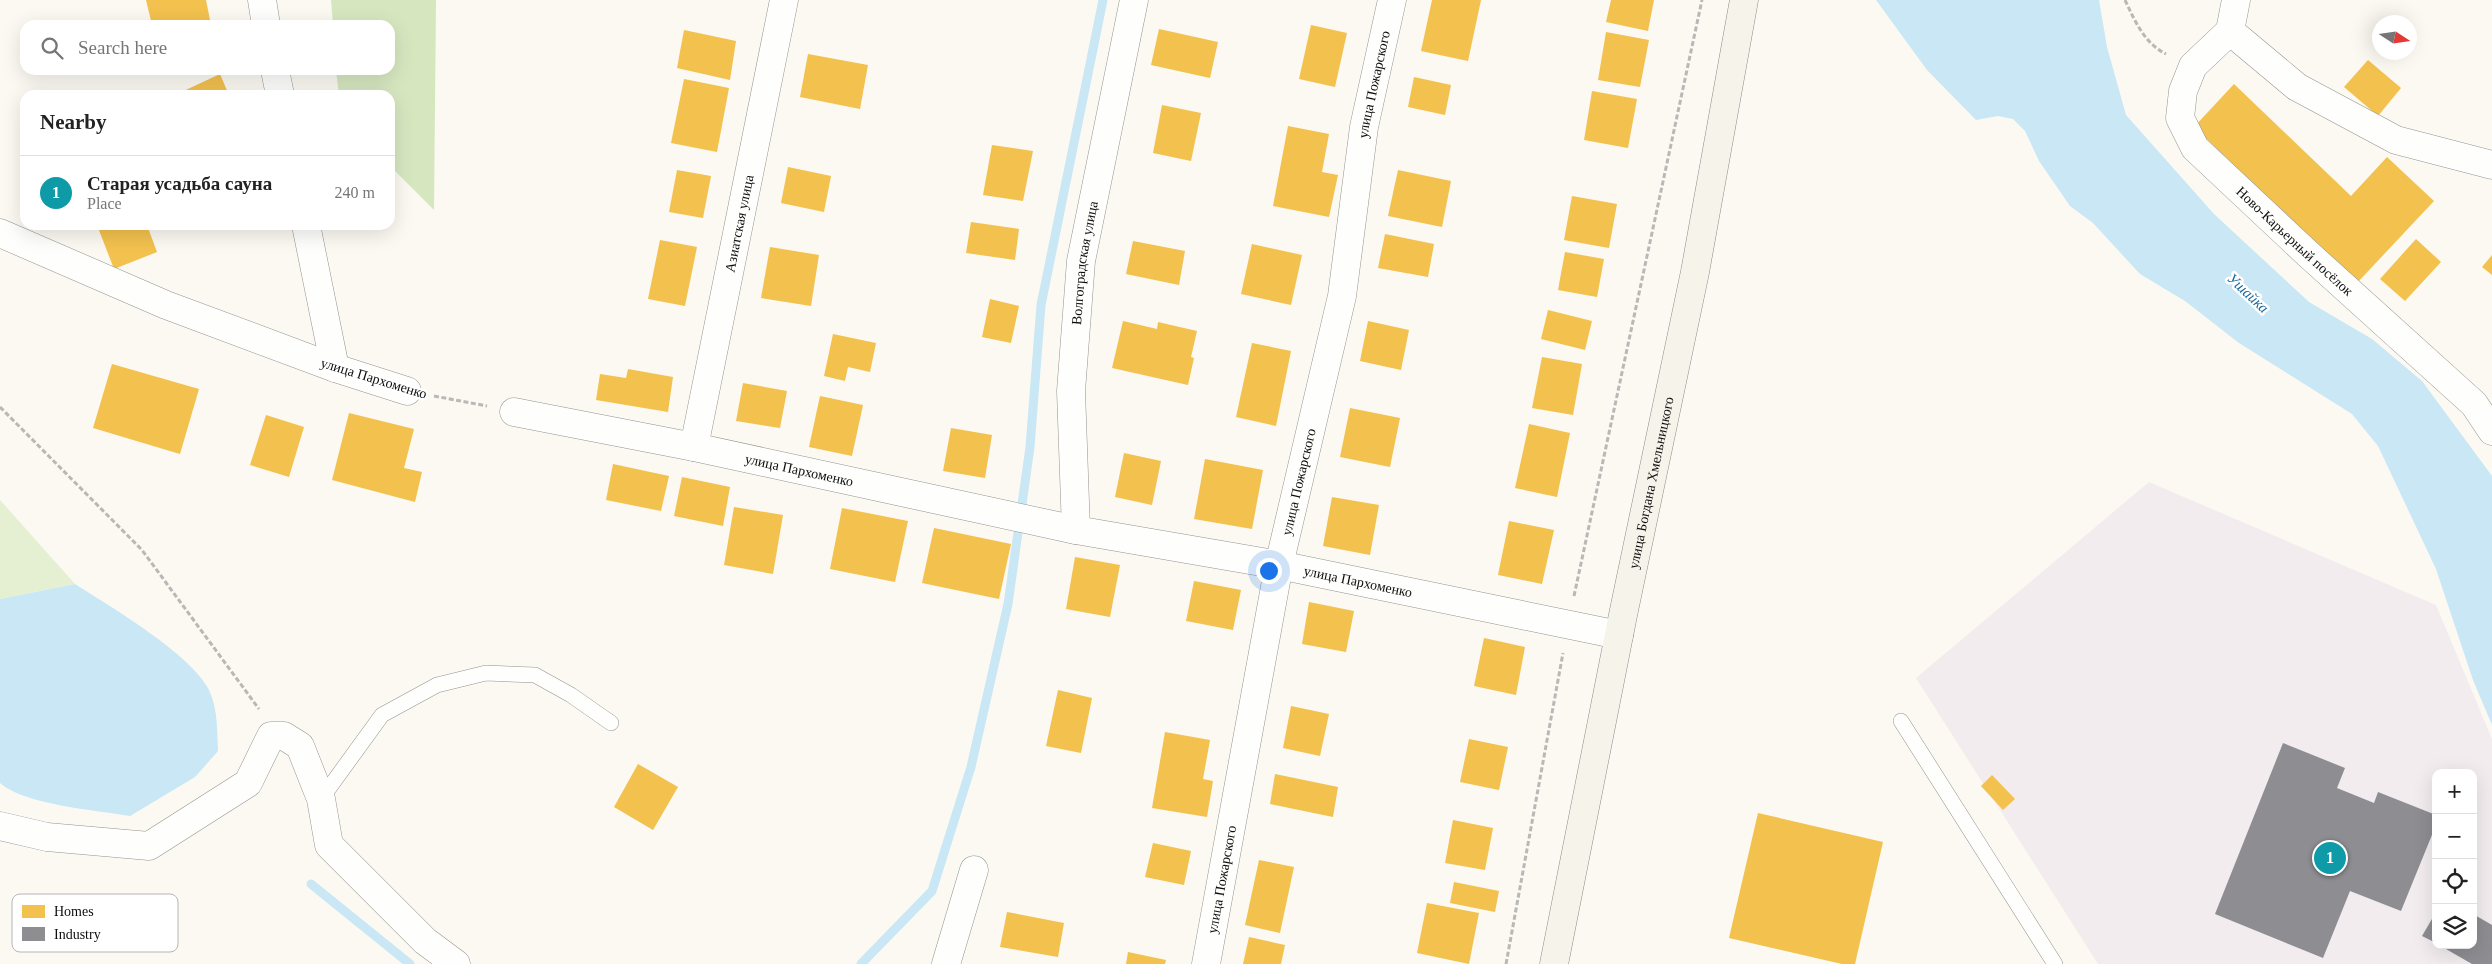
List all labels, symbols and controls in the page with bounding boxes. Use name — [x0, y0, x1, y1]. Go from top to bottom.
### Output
north arrow — [2372, 15, 2417, 60]
search box — [20, 20, 395, 75]
street label: улица Пожарского — [1356, 29, 1393, 139]
icon: search — [38, 34, 66, 62]
text: Search here — [78, 37, 167, 58]
text: Nearby — [40, 110, 107, 134]
text: Старая усадьба сауна — [87, 173, 272, 194]
street label: Азиатская улица — [722, 173, 757, 274]
text: 1 — [52, 184, 60, 201]
text: 240 m — [335, 184, 375, 201]
street label: Ново-Карьерный посёлок — [2233, 184, 2356, 299]
text: Place — [87, 195, 122, 212]
street label: Волгоградская улица — [1069, 199, 1101, 326]
water label: Ушайка — [2224, 270, 2272, 316]
street label: улица Пархоменко — [319, 355, 429, 402]
street label: улица Богдана Хмельницкого — [1626, 395, 1677, 570]
street label: улица Пожарского — [1279, 427, 1319, 537]
street label: улица Пархоменко — [744, 451, 855, 489]
your location — [1256, 558, 1282, 584]
street label: улица Пархоменко — [1302, 563, 1414, 600]
map controls — [2432, 769, 2477, 949]
button: + — [2432, 769, 2477, 814]
button: − — [2432, 814, 2477, 859]
street label: улица Пожарского — [1205, 824, 1239, 935]
pin: 1 — [2314, 839, 2346, 877]
button: locate — [2432, 859, 2477, 904]
legend — [12, 894, 178, 952]
text: Homes — [54, 904, 94, 919]
button: layers — [2432, 904, 2477, 949]
text: Industry — [54, 927, 101, 942]

